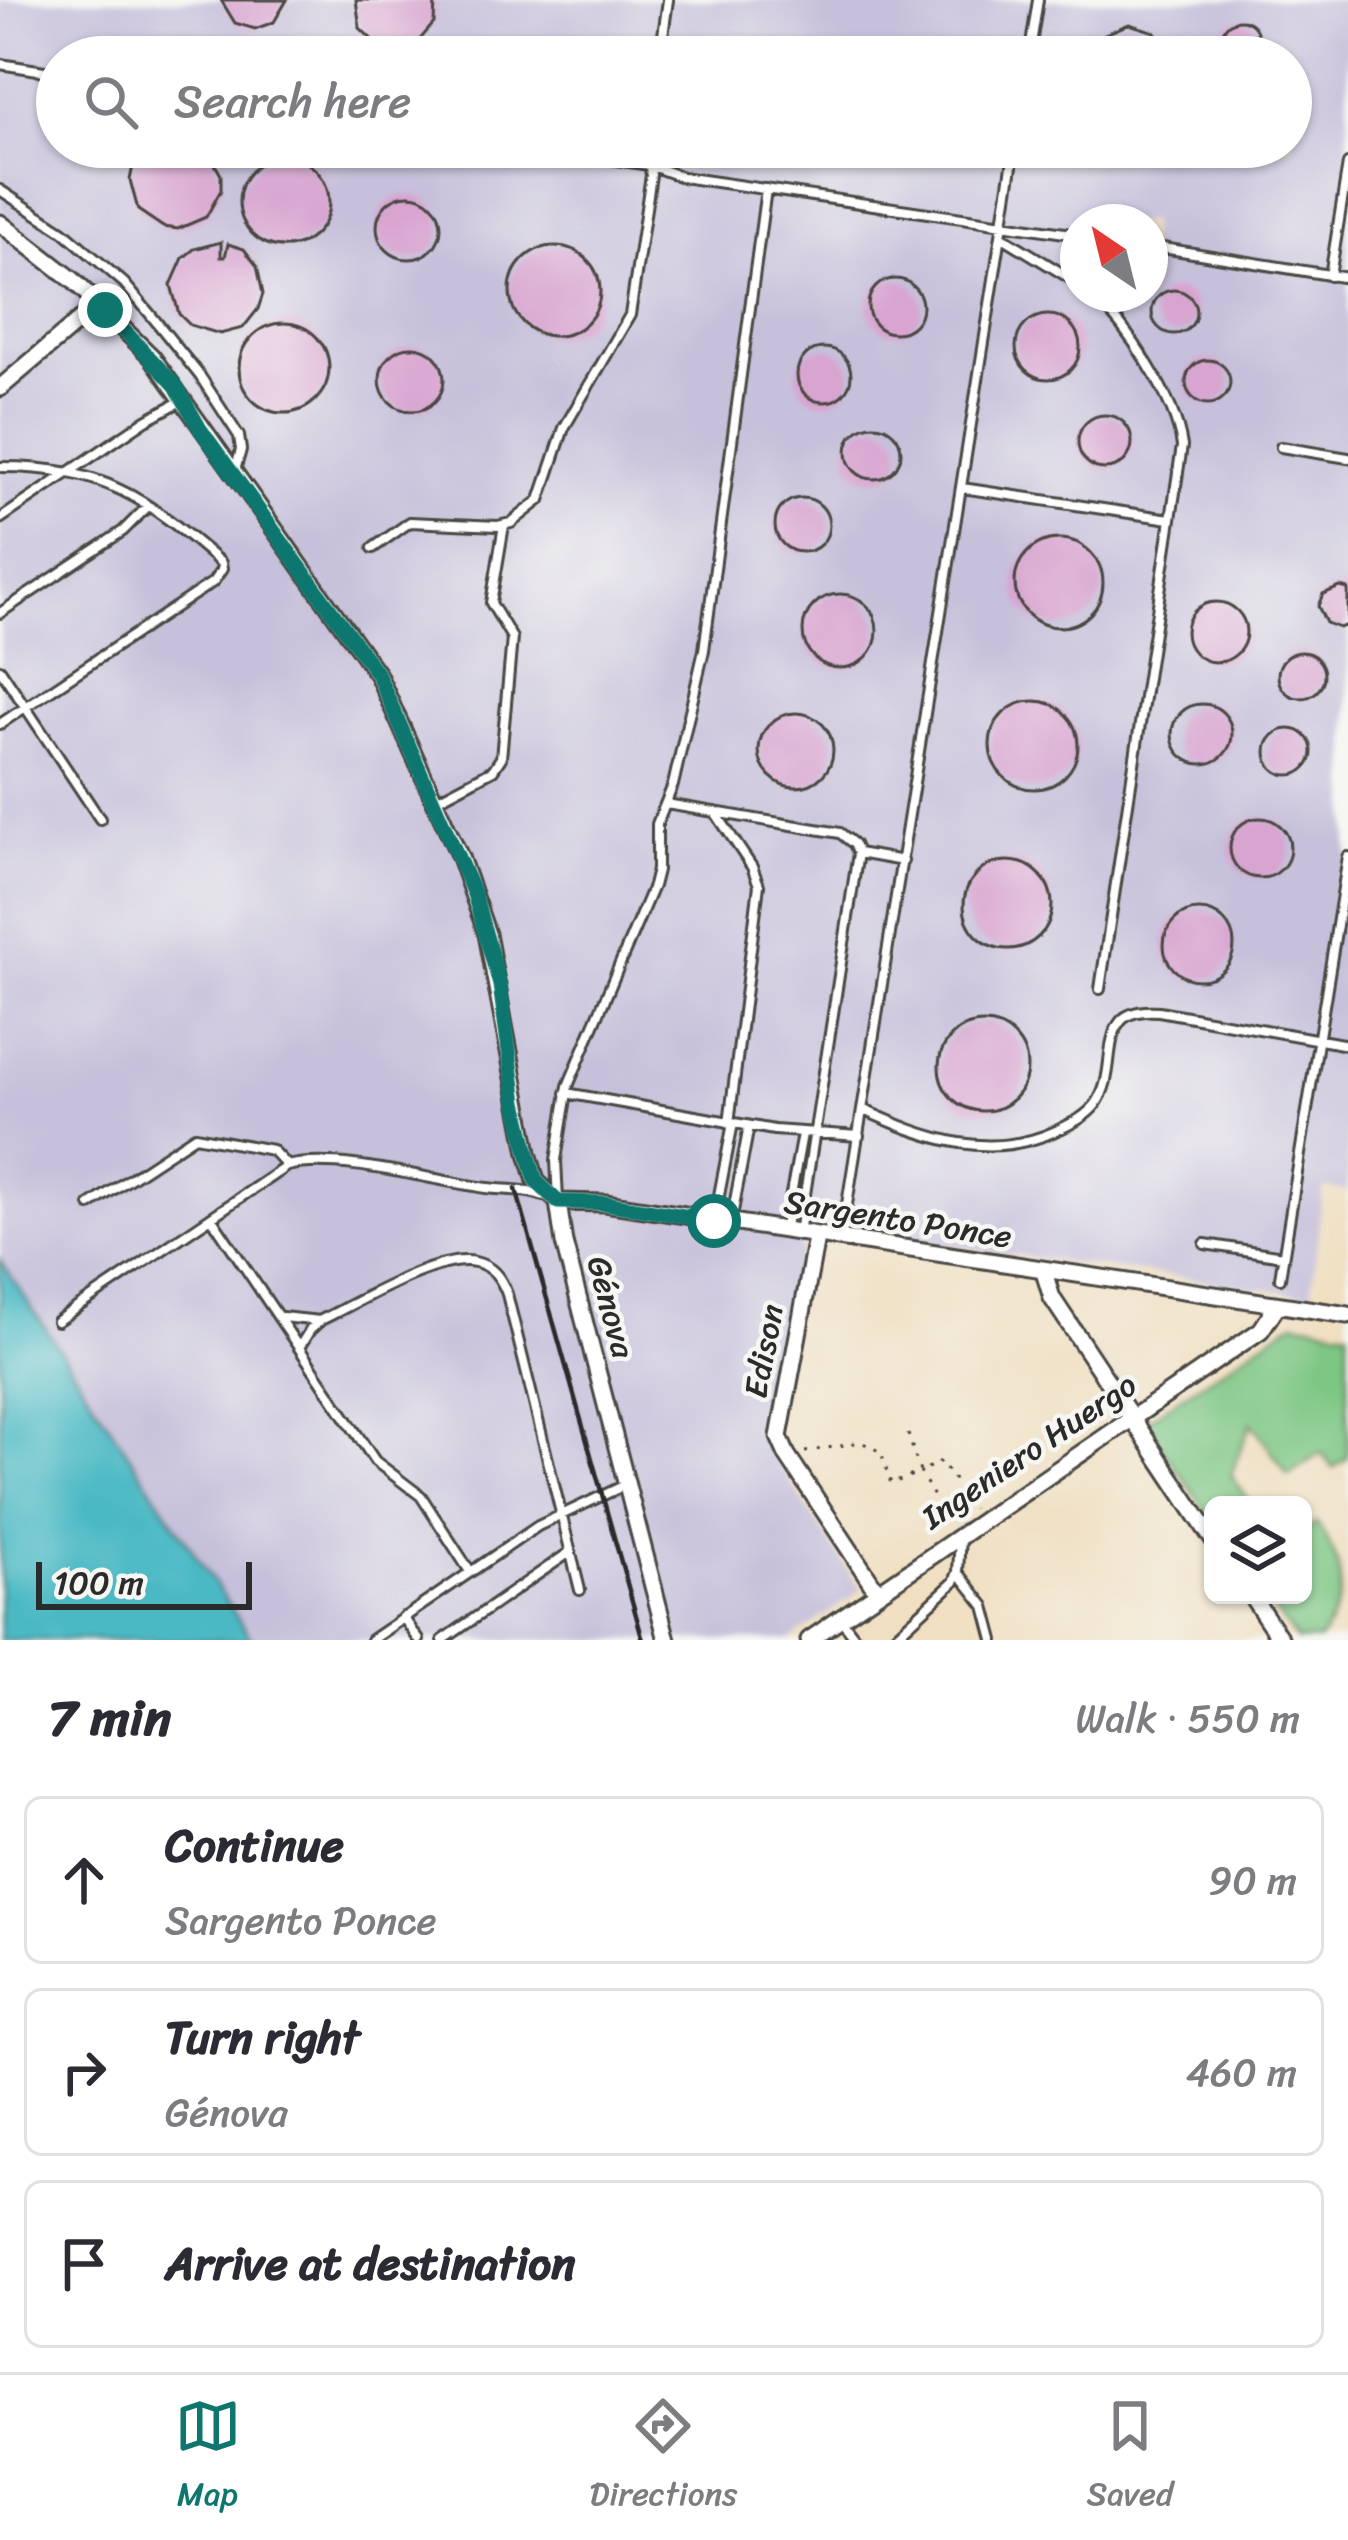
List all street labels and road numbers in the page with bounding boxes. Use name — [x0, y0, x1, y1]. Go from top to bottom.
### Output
street label: Sargento Ponce — [780, 1172, 1016, 1266]
street label: Génova — [570, 1249, 653, 1365]
street label: Edison — [726, 1299, 802, 1403]
street label: Ingeniero Huergo — [908, 1357, 1149, 1546]

